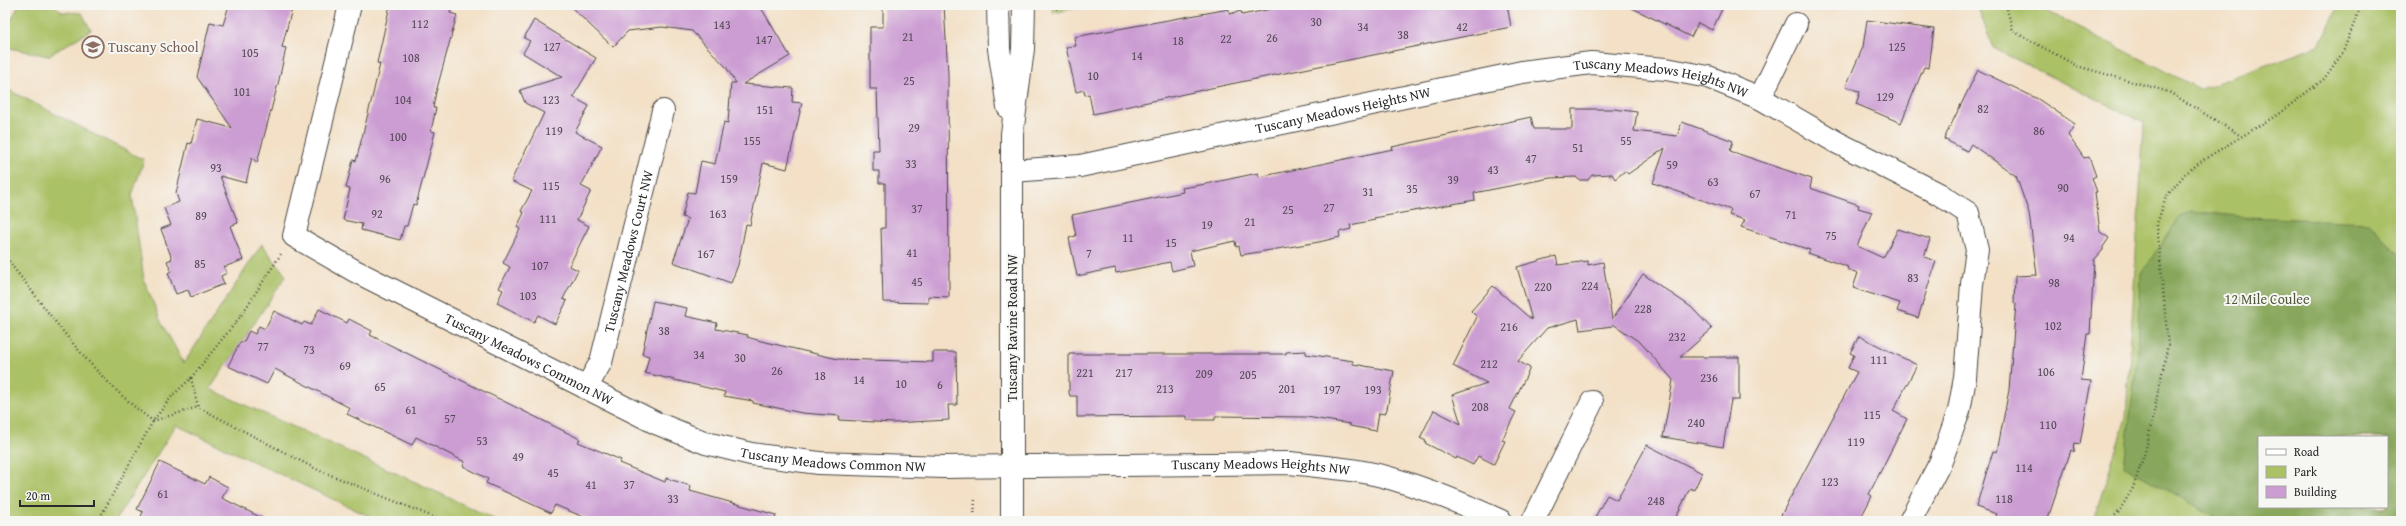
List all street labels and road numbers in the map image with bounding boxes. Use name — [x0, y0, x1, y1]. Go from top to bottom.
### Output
street label: Tuscany Meadows Heights NW — [1572, 53, 1751, 102]
street label: Tuscany Meadows Heights NW — [1253, 82, 1433, 138]
street label: Tuscany Meadows Court NW — [599, 168, 658, 335]
street label: Tuscany Ravine Road NW — [1002, 254, 1022, 402]
street label: Tuscany Meadows Common NW — [441, 308, 617, 410]
street label: Tuscany Meadows Common NW — [738, 442, 927, 476]
street label: Tuscany Meadows Heights NW — [1171, 453, 1351, 480]

